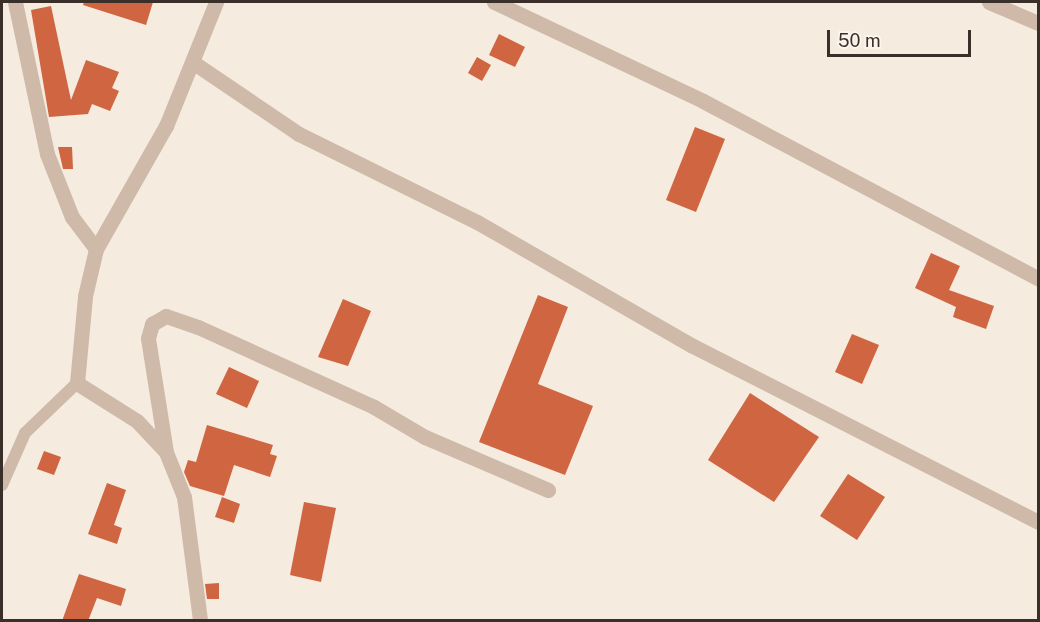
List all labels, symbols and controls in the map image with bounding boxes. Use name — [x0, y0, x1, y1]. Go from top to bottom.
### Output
scale bar — [830, 18, 974, 56]
text: 50 m — [838, 30, 881, 51]

